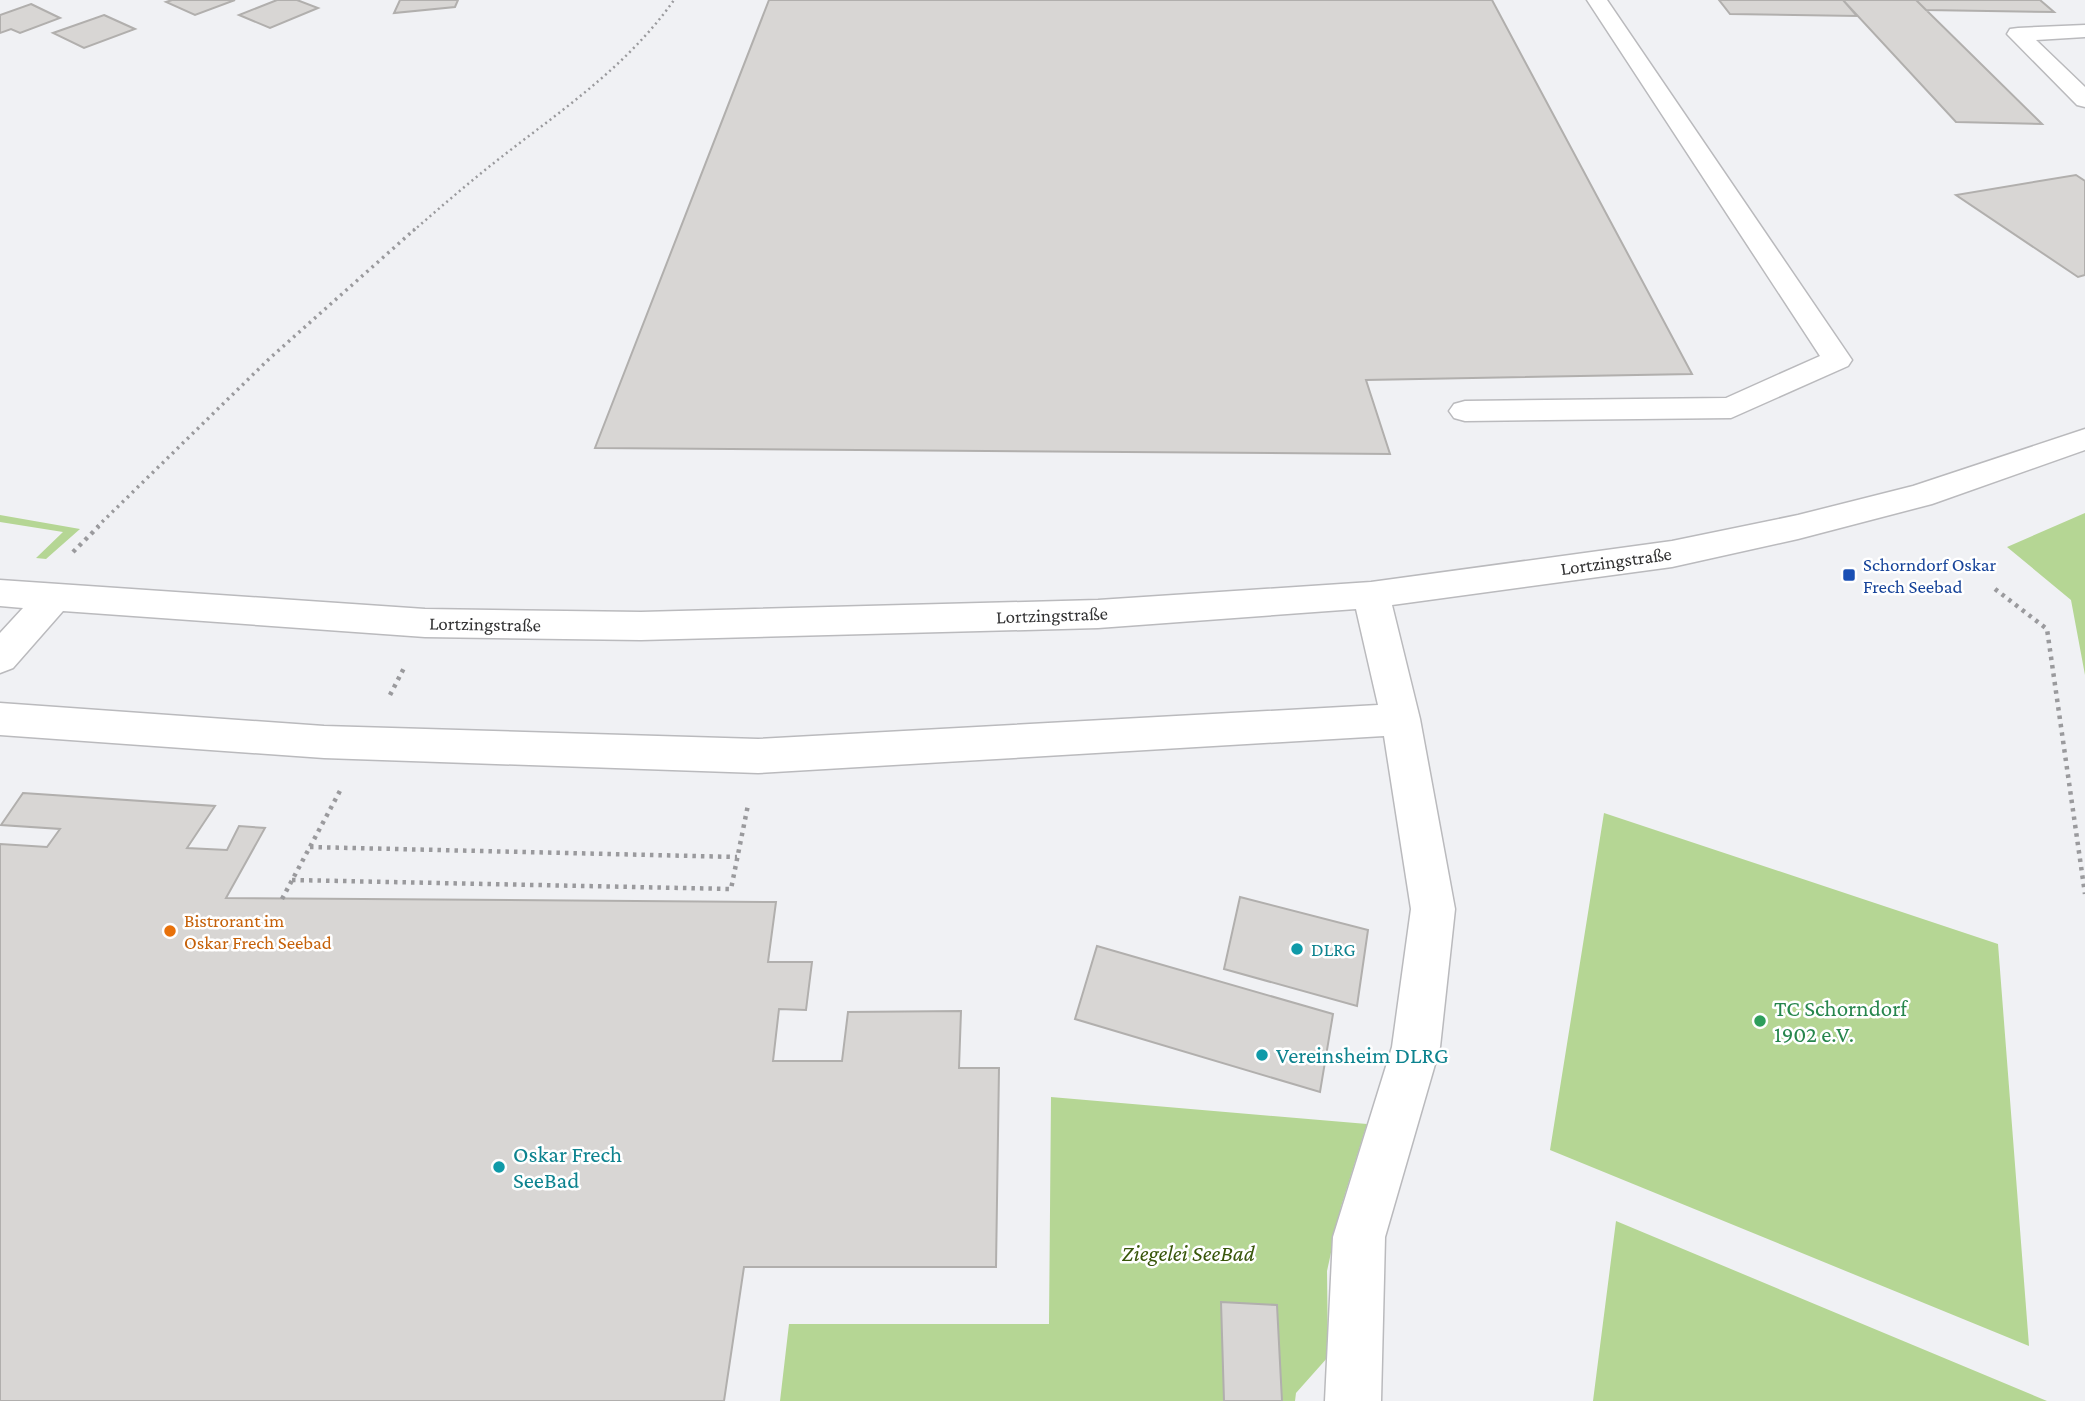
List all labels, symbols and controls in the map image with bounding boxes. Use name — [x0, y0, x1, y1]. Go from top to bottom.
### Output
street label: Lortzingstraße — [1559, 543, 1673, 579]
place label: Schorndorf Oskar Frech Seebad — [1863, 554, 1997, 597]
marker: Schorndorf Oskar Frech Seebad — [1841, 567, 1857, 583]
street label: Lortzingstraße — [996, 603, 1108, 627]
street label: Lortzingstraße — [429, 613, 541, 635]
place label: Bistrorant im Oskar Frech Seebad — [184, 910, 332, 953]
marker: Bistrorant im Oskar Frech Seebad — [162, 923, 178, 939]
place label: DLRG — [1311, 939, 1356, 960]
marker: DLRG — [1289, 941, 1305, 957]
place label: TC Schorndorf 1902 e.V. — [1774, 995, 1908, 1047]
marker: TC Schorndorf 1902 e.V. — [1752, 1013, 1768, 1029]
place label: Vereinsheim DLRG — [1276, 1042, 1449, 1068]
marker: Vereinsheim DLRG — [1254, 1047, 1270, 1063]
place label: Oskar Frech SeeBad — [513, 1141, 622, 1193]
marker: Oskar Frech SeeBad — [491, 1159, 507, 1175]
park label: Ziegelei SeeBad — [1121, 1240, 1256, 1266]

